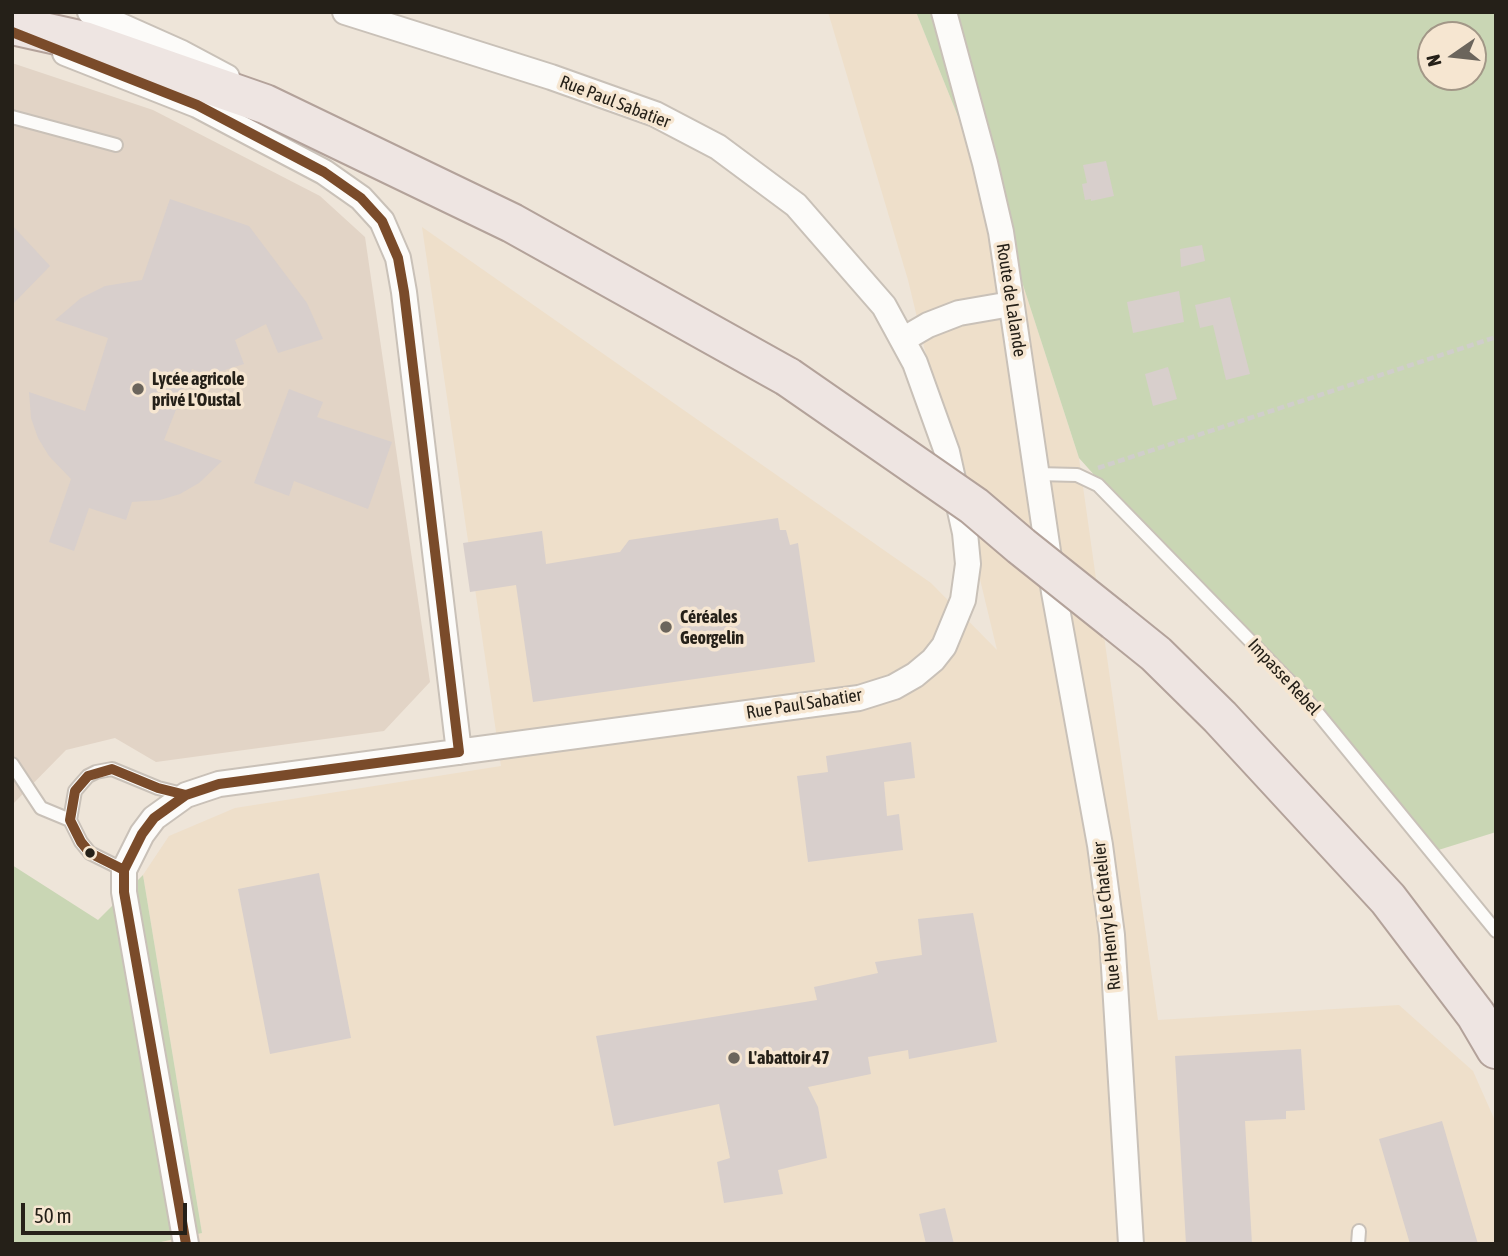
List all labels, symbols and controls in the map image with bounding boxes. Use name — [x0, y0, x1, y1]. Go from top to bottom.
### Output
north arrow — [1417, 21, 1487, 91]
text: N — [1422, 52, 1446, 69]
street label: Rue Paul Sabatier — [557, 71, 673, 133]
street label: Route de Lalande — [991, 242, 1031, 358]
place label: Lycée agricole privé L'Oustal — [152, 368, 244, 410]
marker: Lycée agricole privé L'Oustal — [130, 381, 146, 397]
place label: Céréales Georgelin — [680, 606, 744, 648]
marker: Céréales Georgelin — [658, 619, 674, 635]
street label: Impasse Rebel — [1243, 634, 1325, 720]
street label: Rue Paul Sabatier — [745, 684, 863, 724]
street label: Rue Henry Le Chatelier — [1088, 841, 1126, 991]
unlabelled marker — [83, 846, 97, 860]
place label: L'abattoir 47 — [748, 1047, 830, 1069]
marker: L'abattoir 47 — [726, 1050, 742, 1066]
scale bar — [24, 1190, 191, 1234]
text: 50 m — [34, 1203, 72, 1227]

